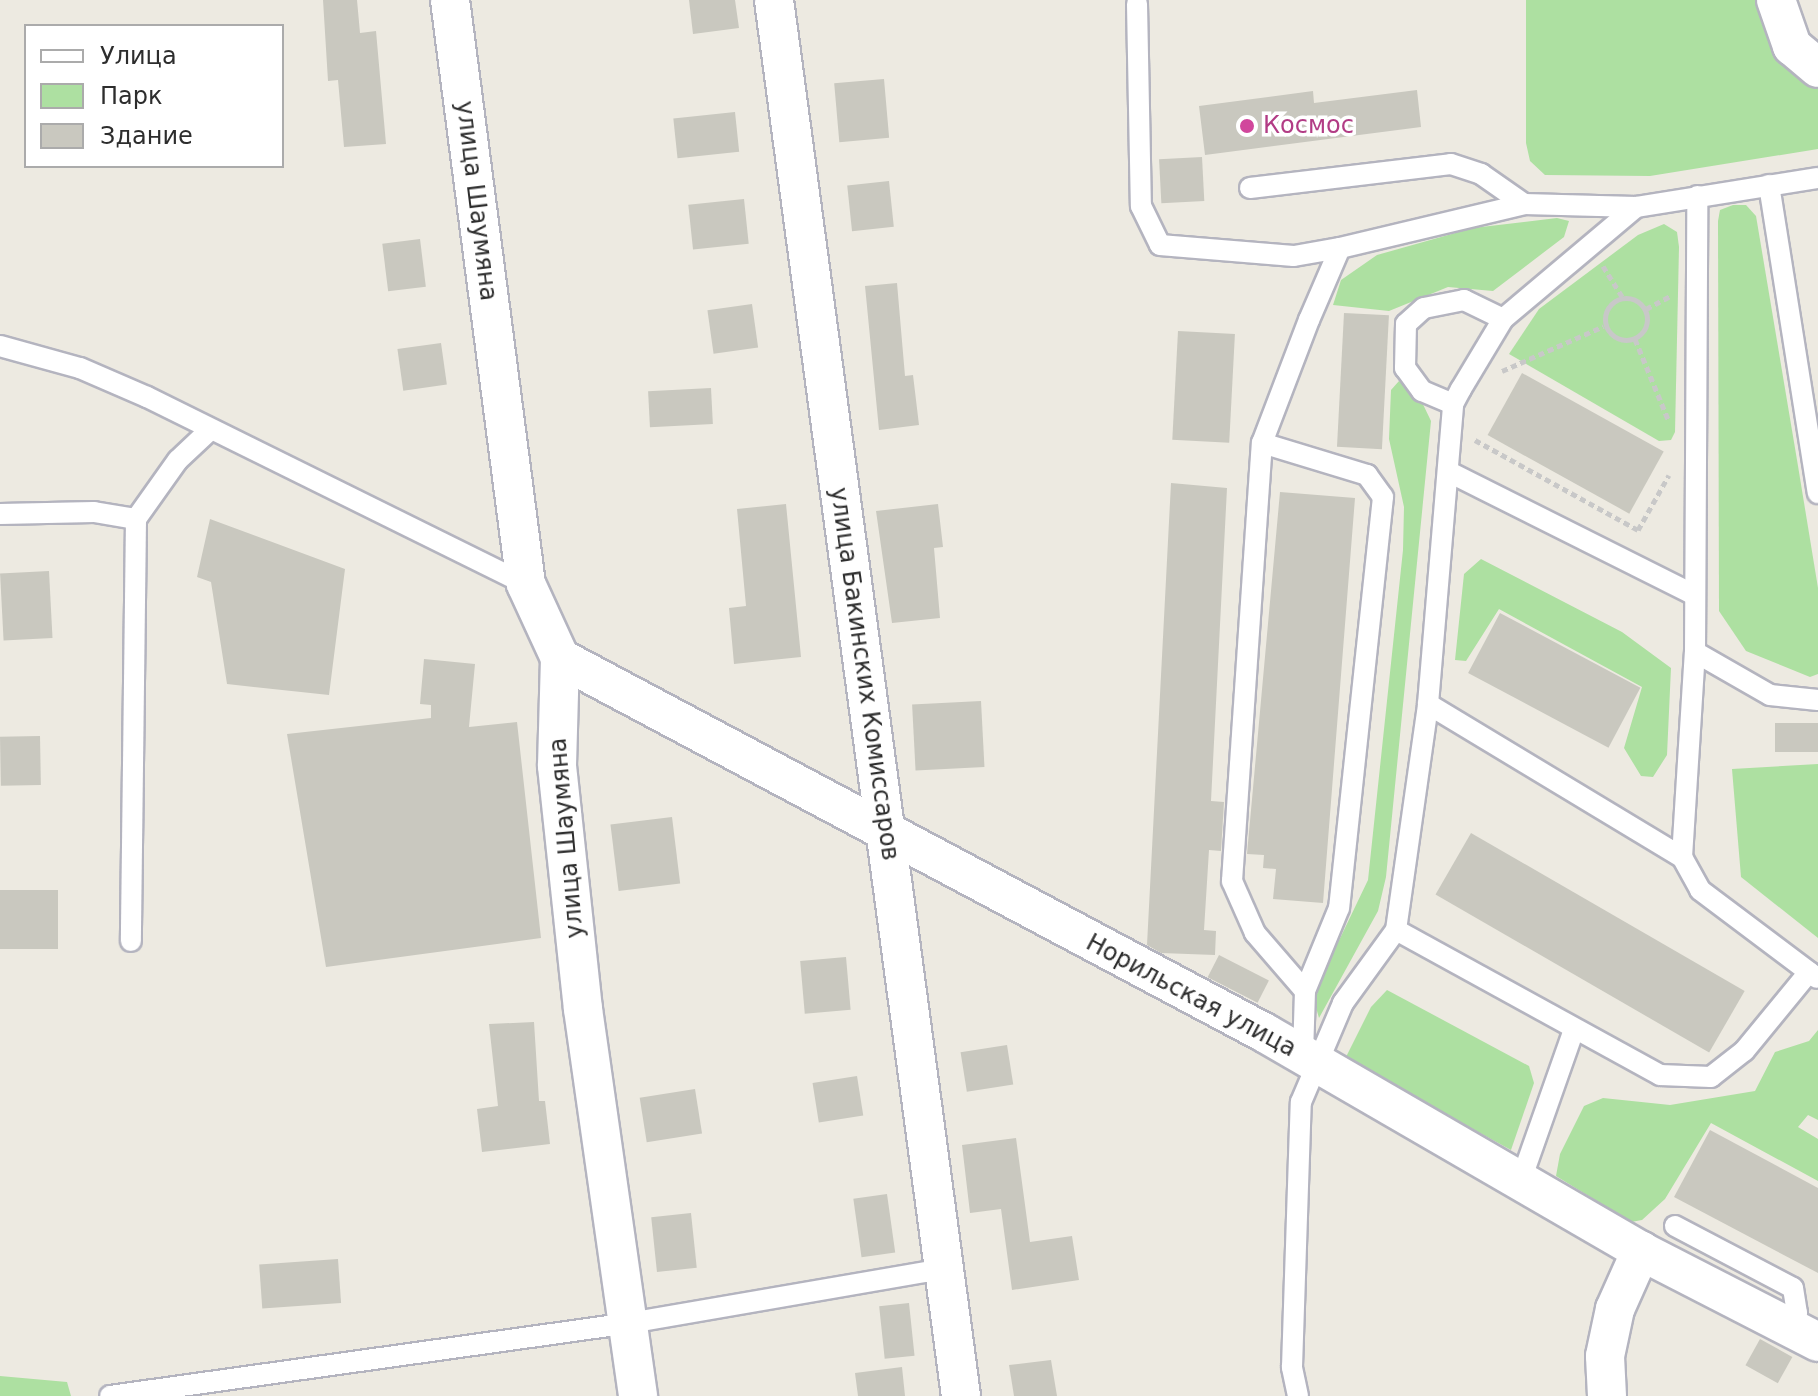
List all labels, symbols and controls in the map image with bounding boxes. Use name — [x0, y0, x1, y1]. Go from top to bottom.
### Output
legend — [24, 24, 284, 168]
text: Улица — [100, 42, 177, 70]
text: Парк — [100, 82, 162, 110]
street label: улица Шаумяна — [449, 99, 503, 303]
place label: Космос — [1263, 112, 1354, 140]
marker: Космос — [1238, 117, 1256, 135]
text: Здание — [100, 122, 193, 150]
street label: улица Бакинских Комиссаров — [824, 486, 904, 862]
street label: улица Шаумяна — [544, 736, 590, 940]
street label: Норильская улица — [1081, 928, 1301, 1064]

